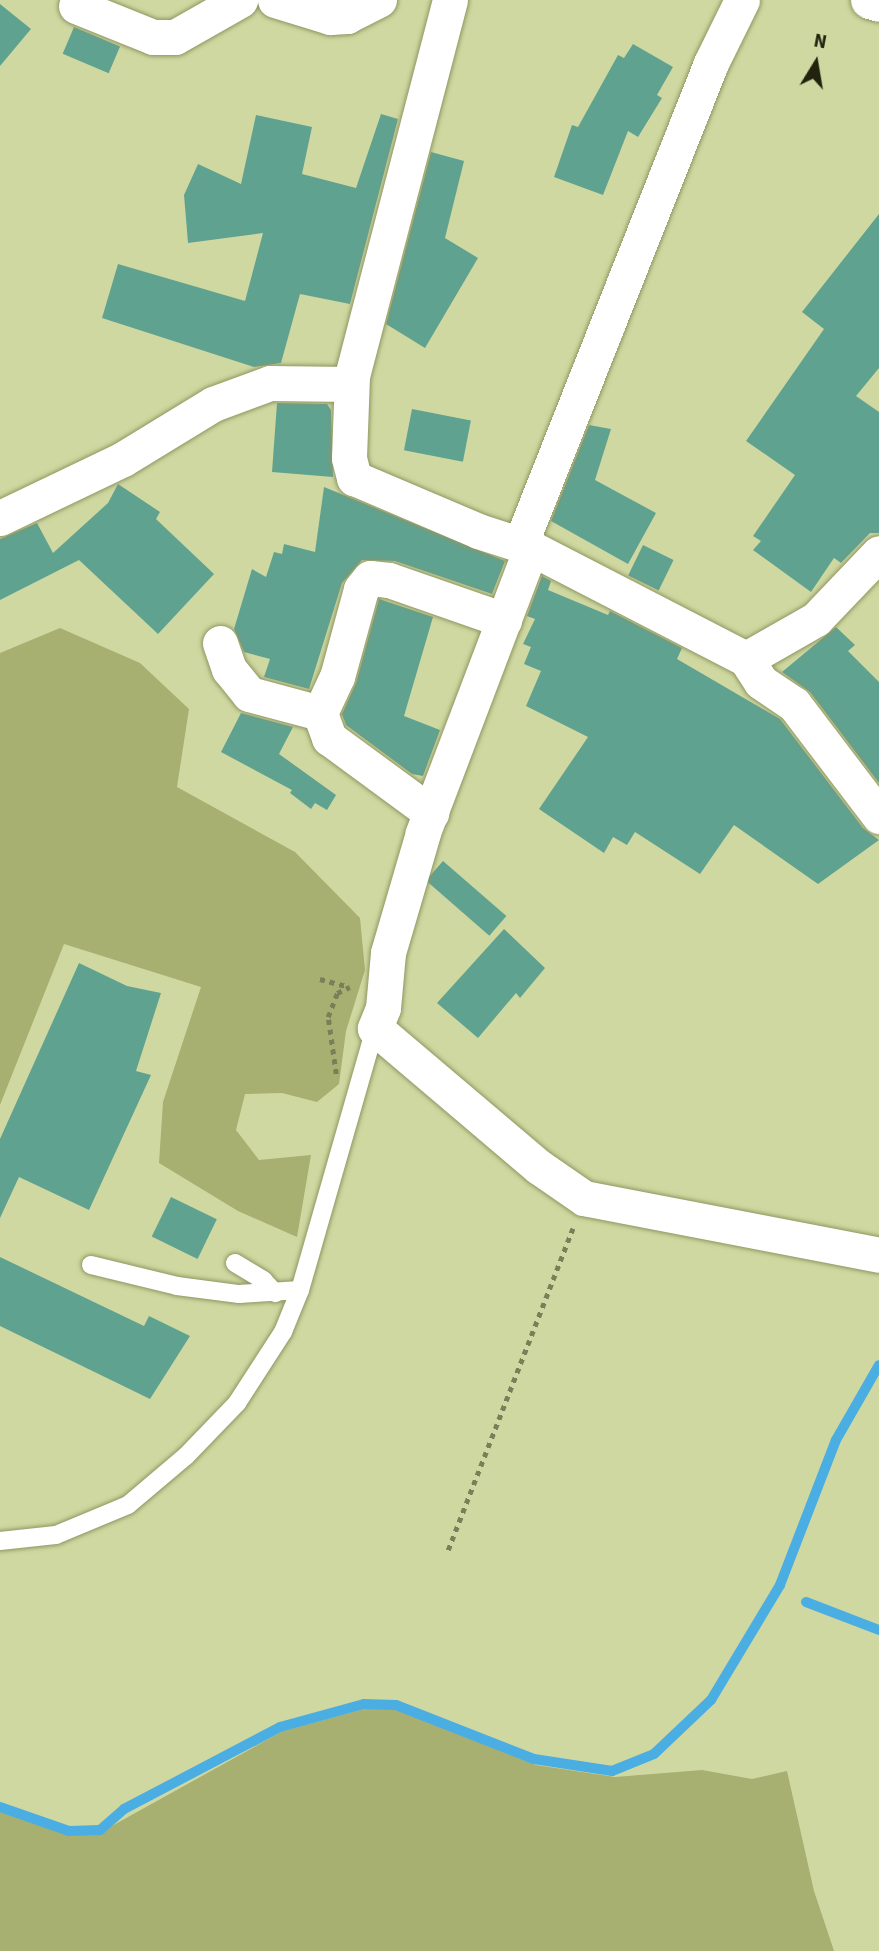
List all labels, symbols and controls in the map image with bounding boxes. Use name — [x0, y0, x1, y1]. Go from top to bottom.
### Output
text: N — [811, 27, 829, 56]
north arrow — [781, 28, 851, 98]

